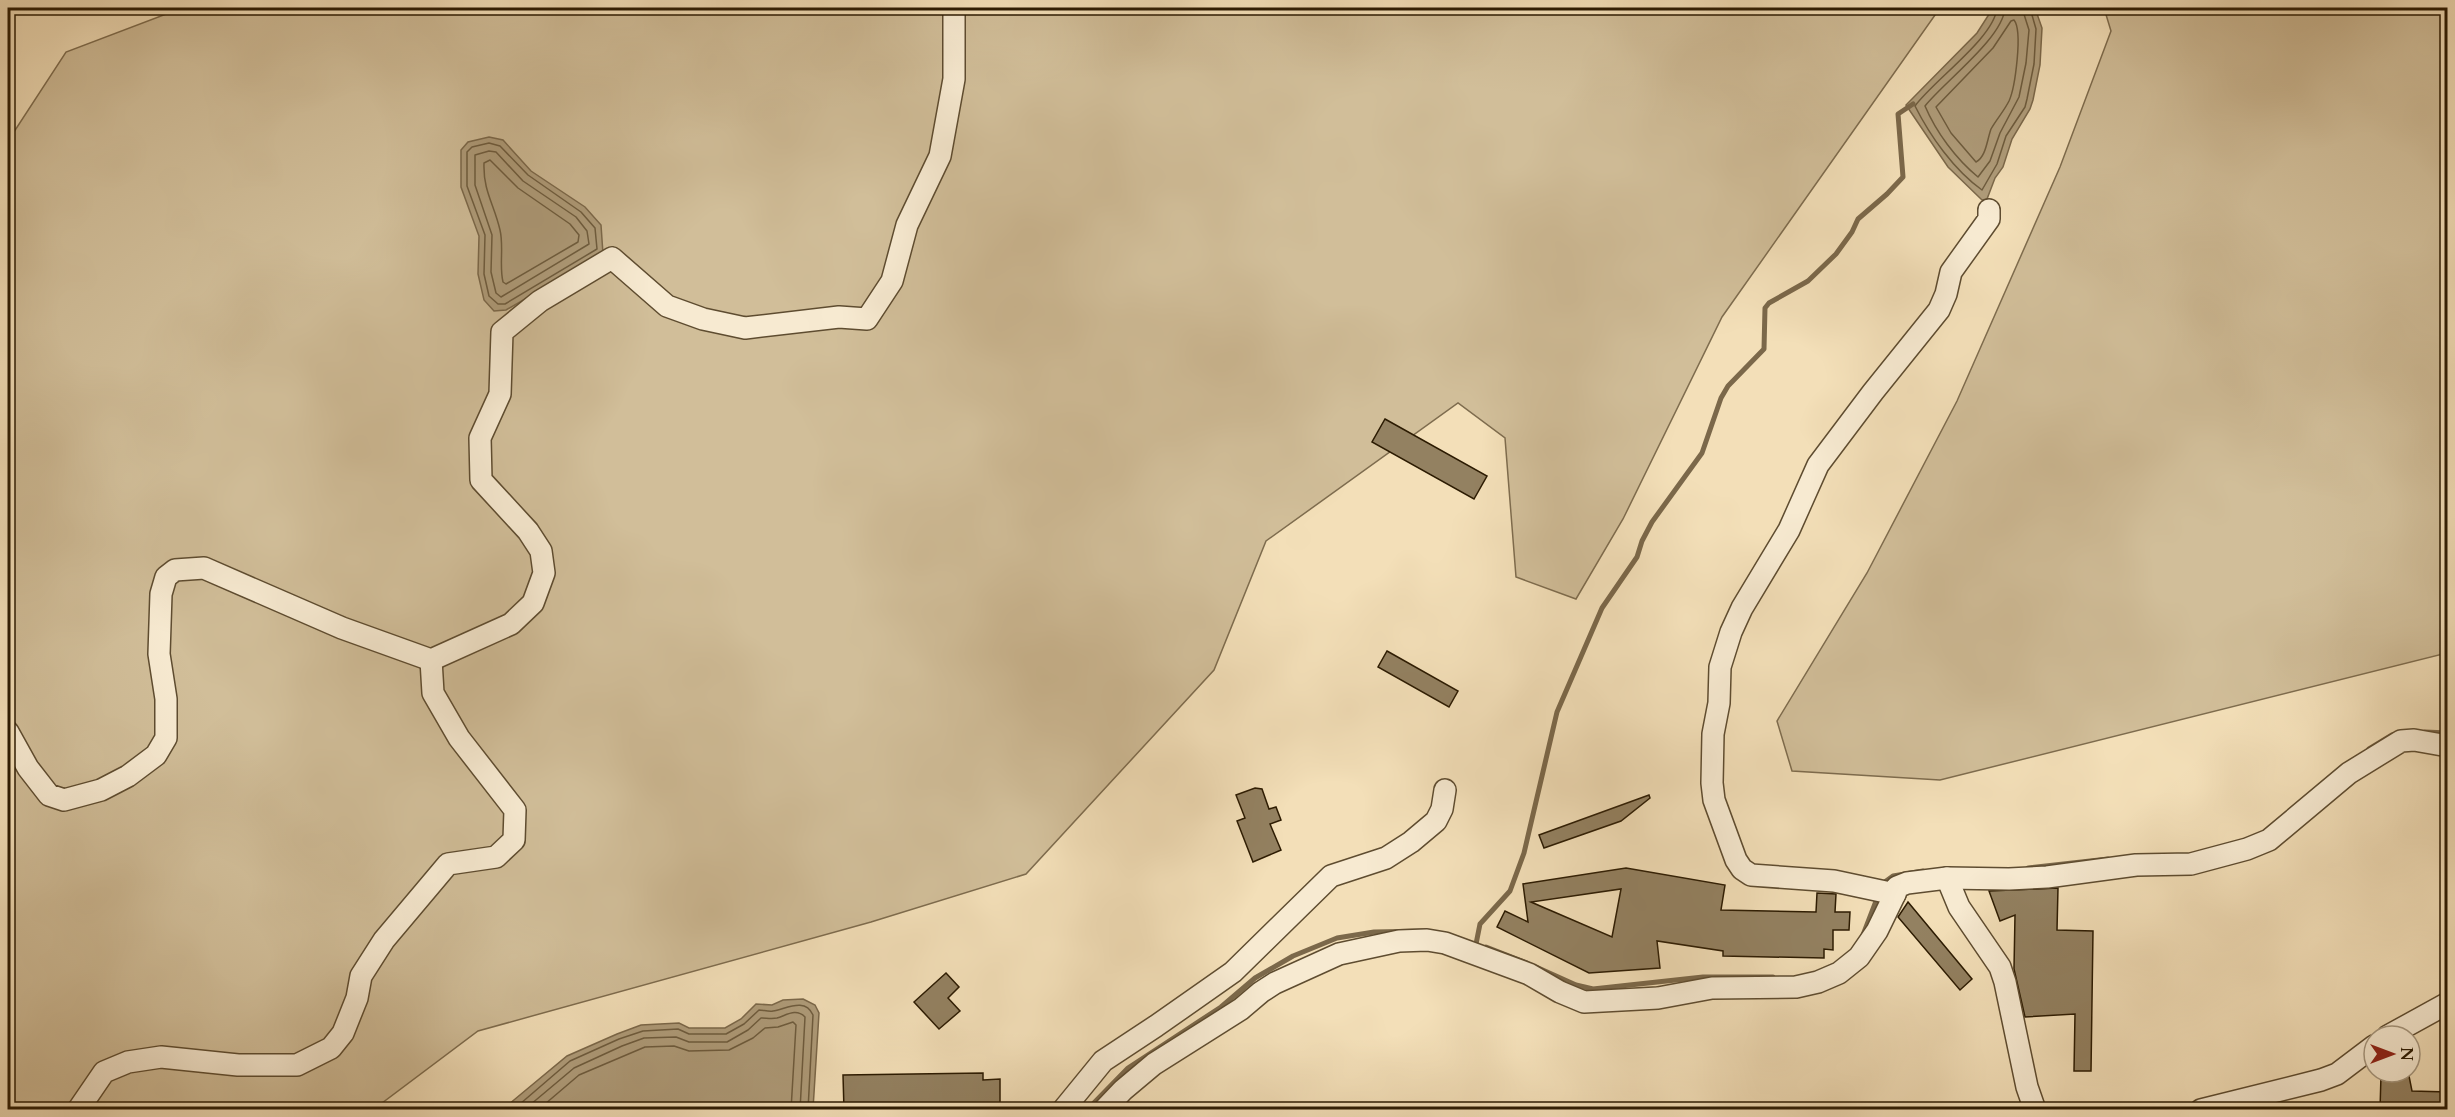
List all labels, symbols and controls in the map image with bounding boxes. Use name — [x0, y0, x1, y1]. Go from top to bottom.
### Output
north arrow — [2362, 1024, 2422, 1084]
text: N — [2395, 1047, 2417, 1061]

